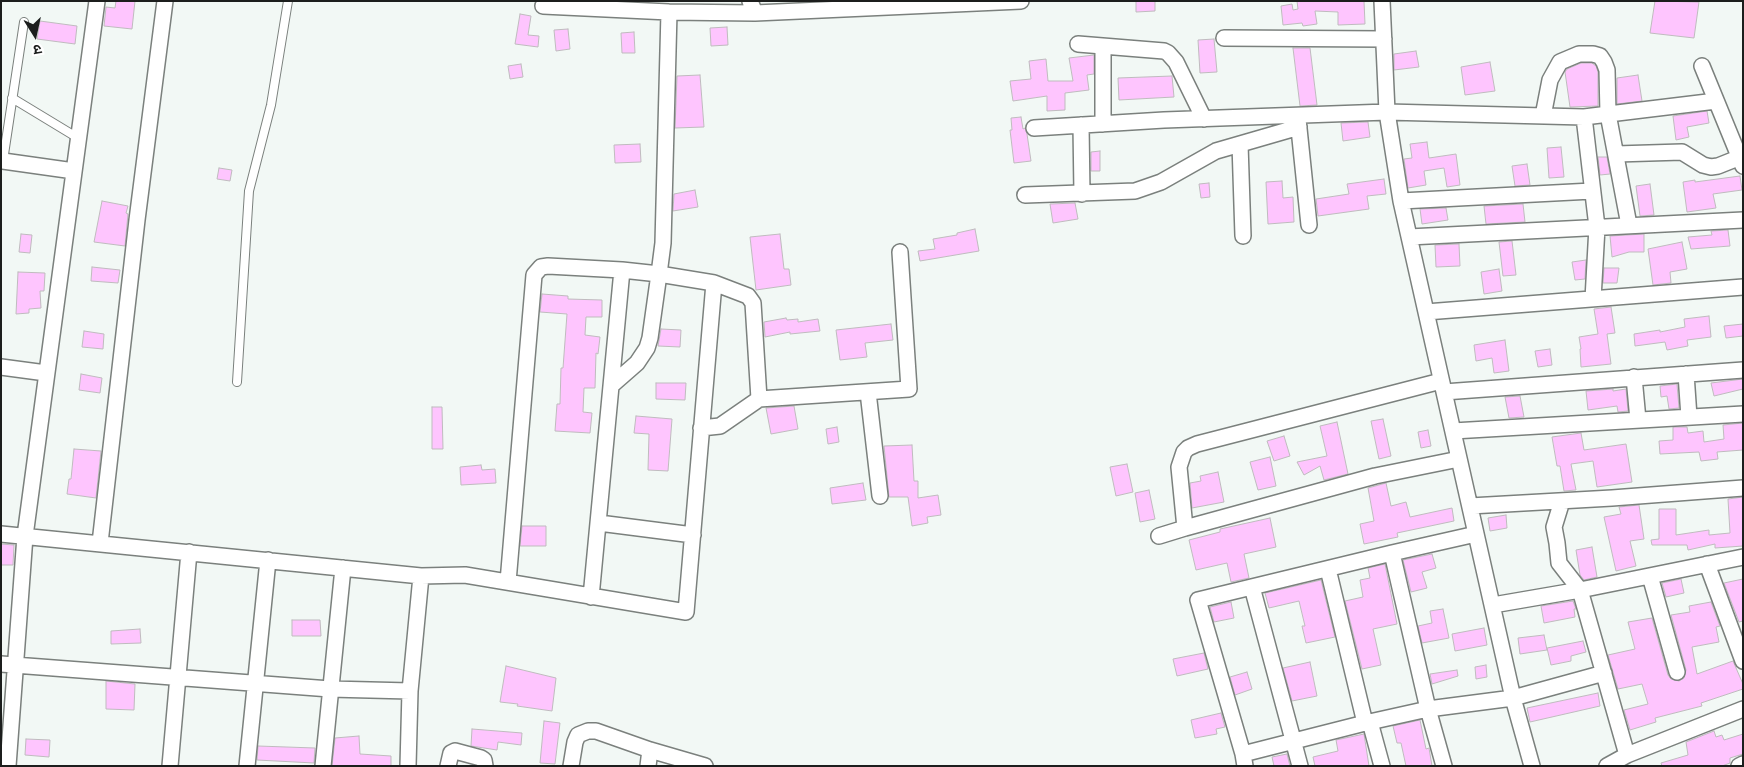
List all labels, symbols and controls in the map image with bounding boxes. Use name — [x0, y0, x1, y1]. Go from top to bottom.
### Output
north arrow — [10, 10, 60, 60]
text: उ — [32, 41, 43, 59]

